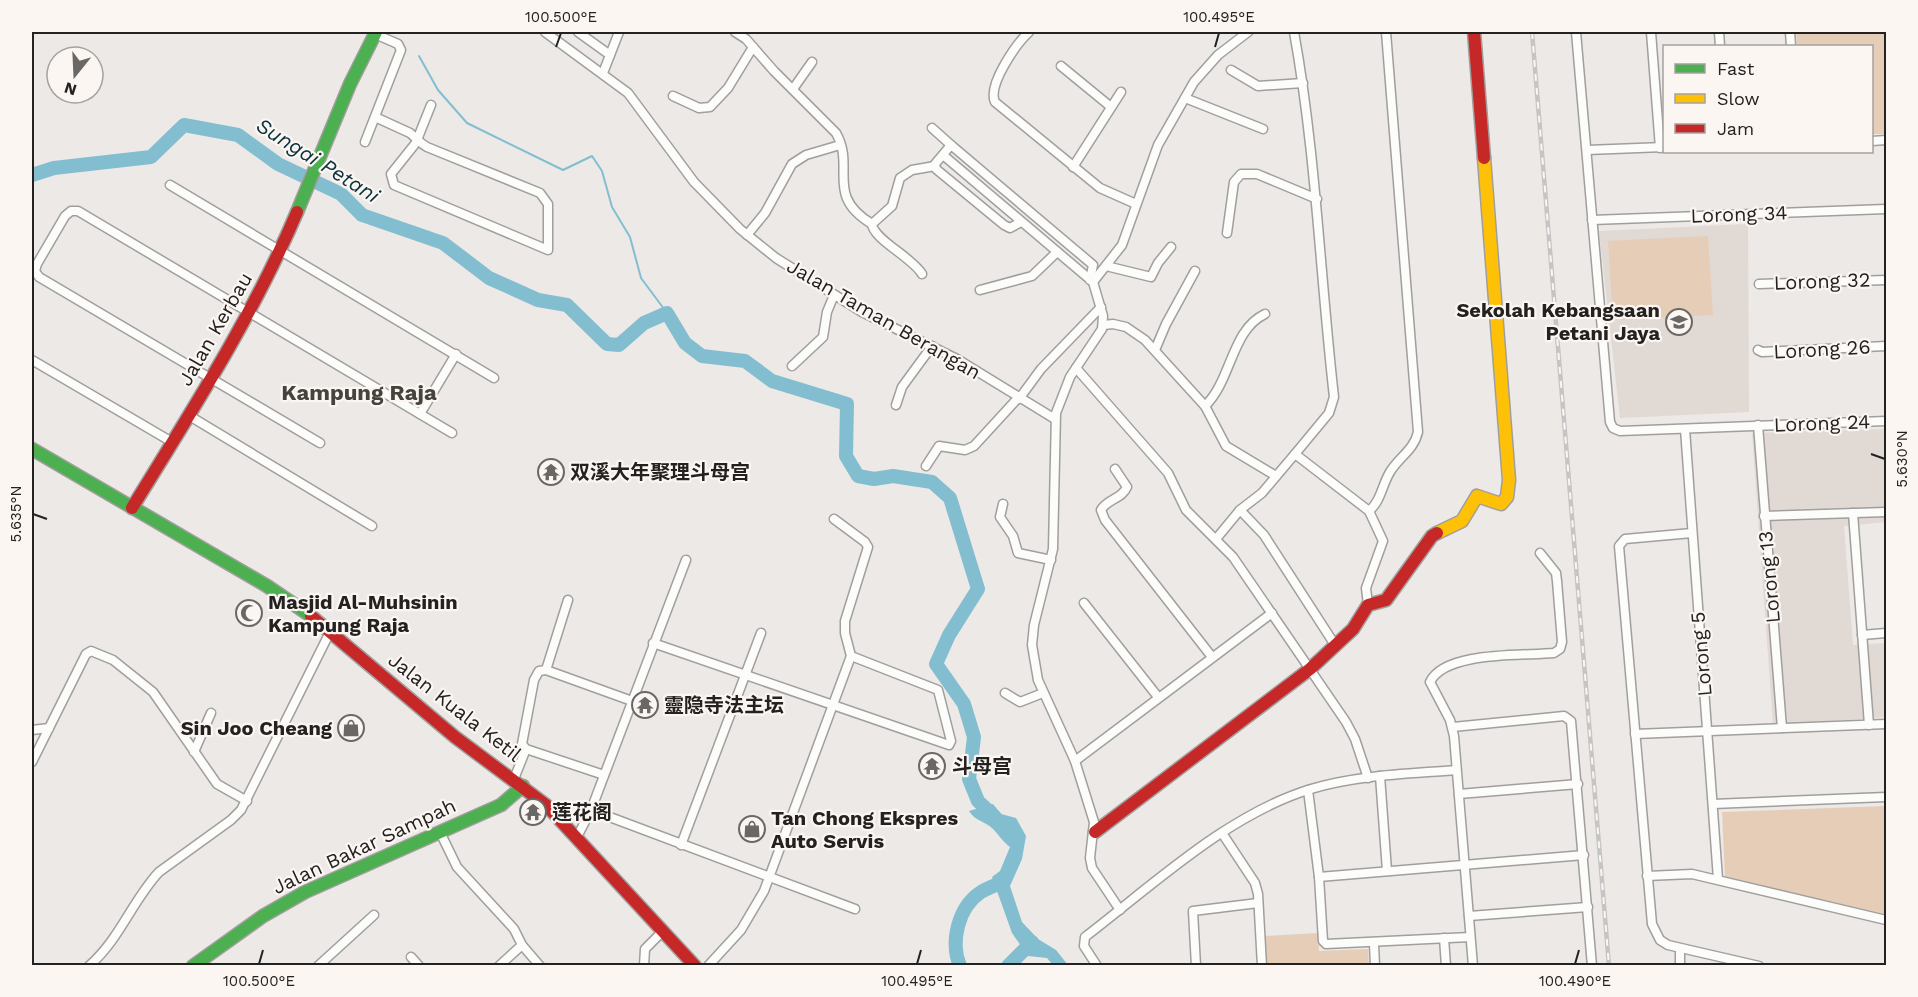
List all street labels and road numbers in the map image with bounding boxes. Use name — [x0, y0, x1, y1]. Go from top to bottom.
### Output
street label: Lorong 34 — [1690, 200, 1788, 228]
street label: Jalan Taman Berangan — [783, 254, 985, 384]
street label: Lorong 32 — [1773, 267, 1871, 295]
street label: Jalan Kerbau — [173, 268, 257, 390]
street label: Lorong 26 — [1773, 334, 1871, 364]
street label: Lorong 24 — [1773, 409, 1871, 437]
street label: Lorong 13 — [1753, 530, 1785, 624]
street label: Lorong 5 — [1685, 611, 1717, 697]
street label: Jalan Kuala Ketil — [384, 648, 526, 766]
street label: Jalan Bakar Sampah — [269, 793, 459, 899]

